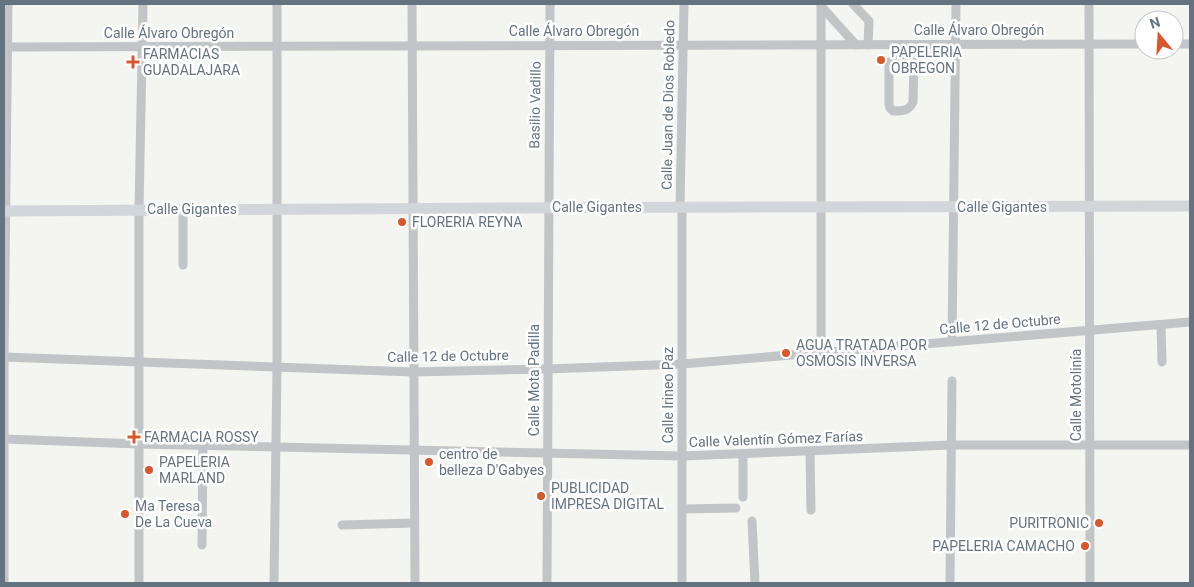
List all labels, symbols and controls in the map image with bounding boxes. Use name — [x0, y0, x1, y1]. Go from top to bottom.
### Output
north arrow — [1134, 10, 1184, 60]
text: N — [1148, 13, 1162, 32]
street label: Calle Juan de Dios Robledo — [659, 20, 677, 190]
street label: Calle Álvaro Obregón — [914, 21, 1044, 38]
street label: Calle Álvaro Obregón — [509, 22, 639, 39]
street label: Calle Álvaro Obregón — [104, 24, 234, 41]
place label: PAPELERIA OBREGON — [891, 44, 962, 76]
place label: FARMACIAS GUADALAJARA — [143, 46, 240, 78]
marker: PAPELERIA OBREGON — [875, 54, 887, 66]
marker: FARMACIAS GUADALAJARA — [127, 56, 139, 68]
street label: Basilio Vadillo — [526, 61, 544, 149]
street label: Calle Gigantes — [552, 199, 642, 215]
street label: Calle Gigantes — [957, 199, 1047, 215]
street label: Calle Gigantes — [147, 201, 237, 217]
place label: FLORERIA REYNA — [412, 214, 522, 230]
marker: FLORERIA REYNA — [396, 216, 408, 228]
street label: Calle 12 de Octubre — [939, 311, 1061, 337]
street label: Calle Mota Padilla — [526, 324, 542, 436]
place label: AGUA TRATADA POR OSMOSIS INVERSA — [796, 337, 927, 369]
street label: Calle 12 de Octubre — [387, 347, 509, 365]
street label: Calle Irineo Paz — [660, 347, 676, 443]
marker: AGUA TRATADA POR OSMOSIS INVERSA — [780, 347, 792, 359]
street label: Calle Motolinía — [1068, 349, 1084, 441]
street label: Calle Valentín Gómez Farías — [689, 428, 863, 450]
place label: FARMACIA ROSSY — [144, 429, 259, 445]
marker: FARMACIA ROSSY — [128, 431, 140, 443]
place label: centro de belleza D'Gabyes — [439, 446, 544, 478]
place label: PAPELERIA MARLAND — [159, 454, 230, 486]
marker: centro de belleza D'Gabyes — [423, 456, 435, 468]
marker: PAPELERIA MARLAND — [143, 464, 155, 476]
place label: PUBLICIDAD IMPRESA DIGITAL — [551, 480, 664, 512]
marker: PUBLICIDAD IMPRESA DIGITAL — [535, 490, 547, 502]
place label: Ma Teresa De La Cueva — [135, 498, 212, 530]
marker: Ma Teresa De La Cueva — [119, 508, 131, 520]
place label: PURITRONIC — [1009, 515, 1089, 531]
marker: PURITRONIC — [1093, 517, 1105, 529]
place label: PAPELERIA CAMACHO — [932, 538, 1075, 554]
marker: PAPELERIA CAMACHO — [1079, 540, 1091, 552]

